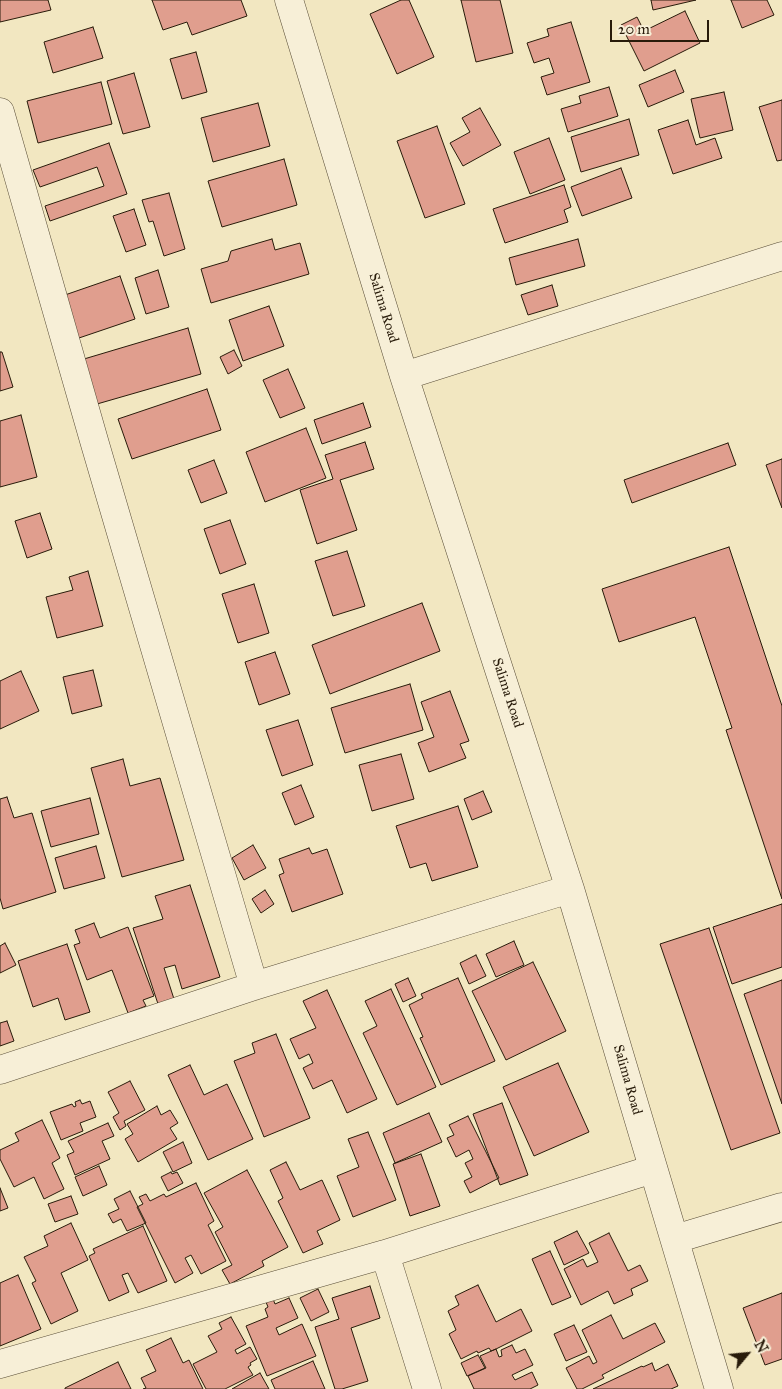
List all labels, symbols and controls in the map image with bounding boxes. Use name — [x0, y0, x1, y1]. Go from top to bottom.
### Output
scale bar — [612, 10, 711, 42]
text: 20 m — [618, 20, 650, 38]
street label: Salima Road — [364, 271, 402, 345]
street label: Salima Road — [488, 656, 526, 730]
street label: Salima Road — [609, 1043, 645, 1117]
north arrow — [722, 1329, 772, 1379]
text: N — [750, 1337, 771, 1356]

